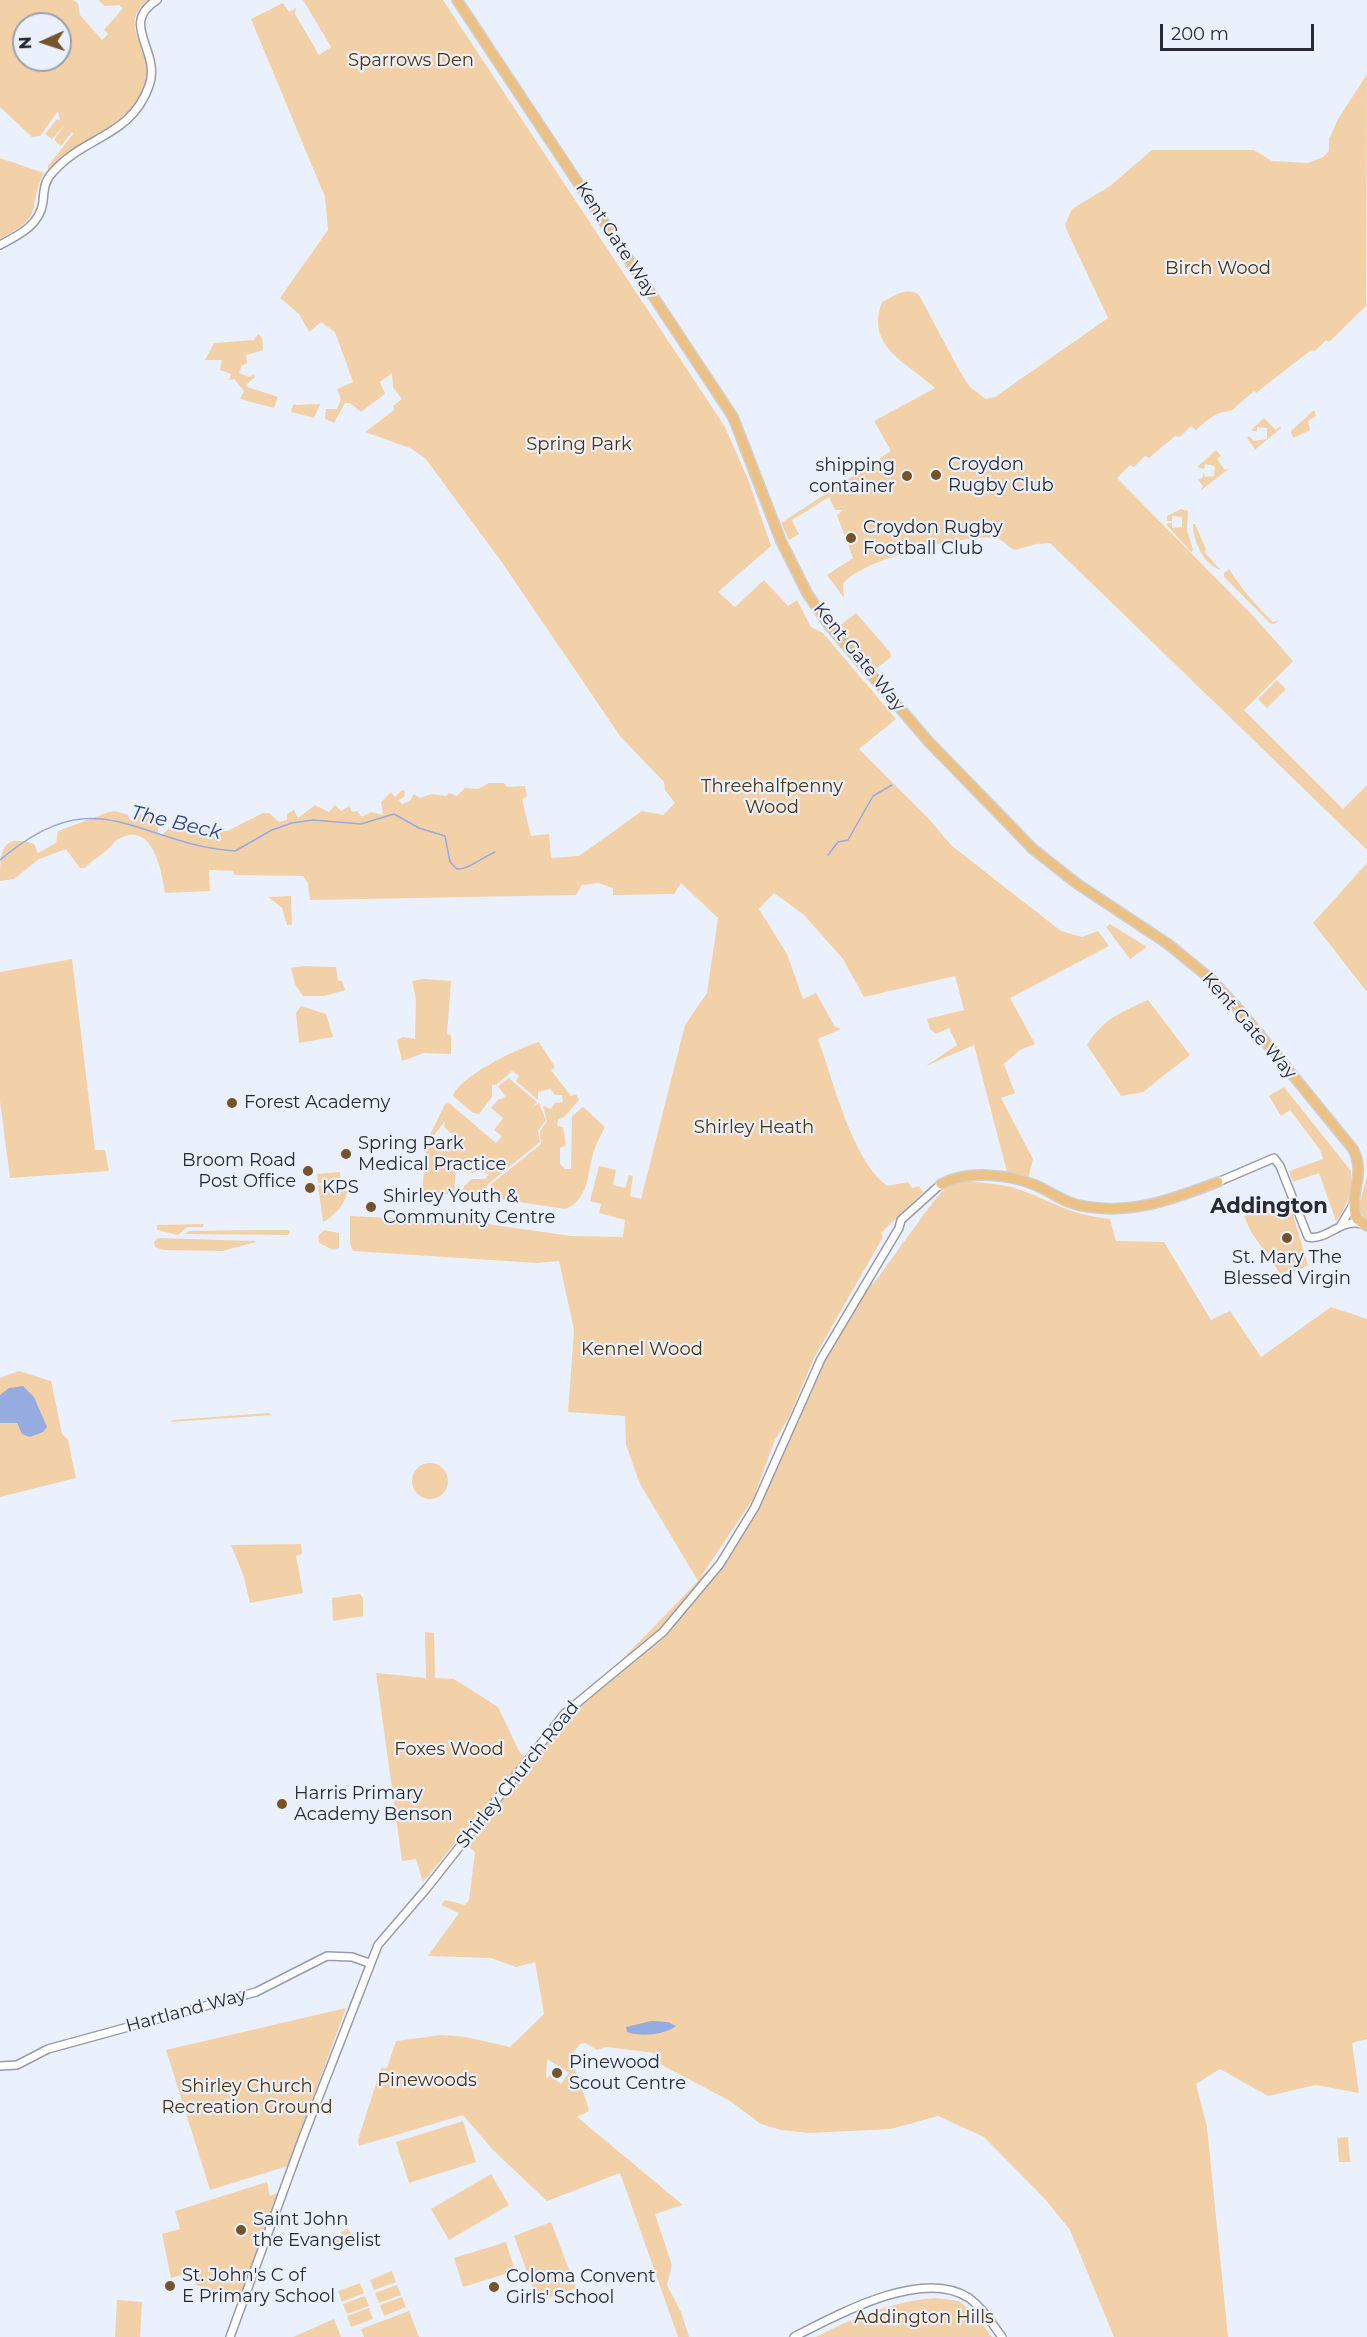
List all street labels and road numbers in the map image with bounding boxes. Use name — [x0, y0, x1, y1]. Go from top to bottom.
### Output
street label: Kent Gate Way — [571, 178, 661, 302]
street label: Kent Gate Way — [809, 598, 909, 716]
street label: Kent Gate Way — [1197, 969, 1301, 1083]
street label: Shirley Church Road — [452, 1697, 584, 1853]
street label: Hartland Way — [123, 1985, 249, 2037]

